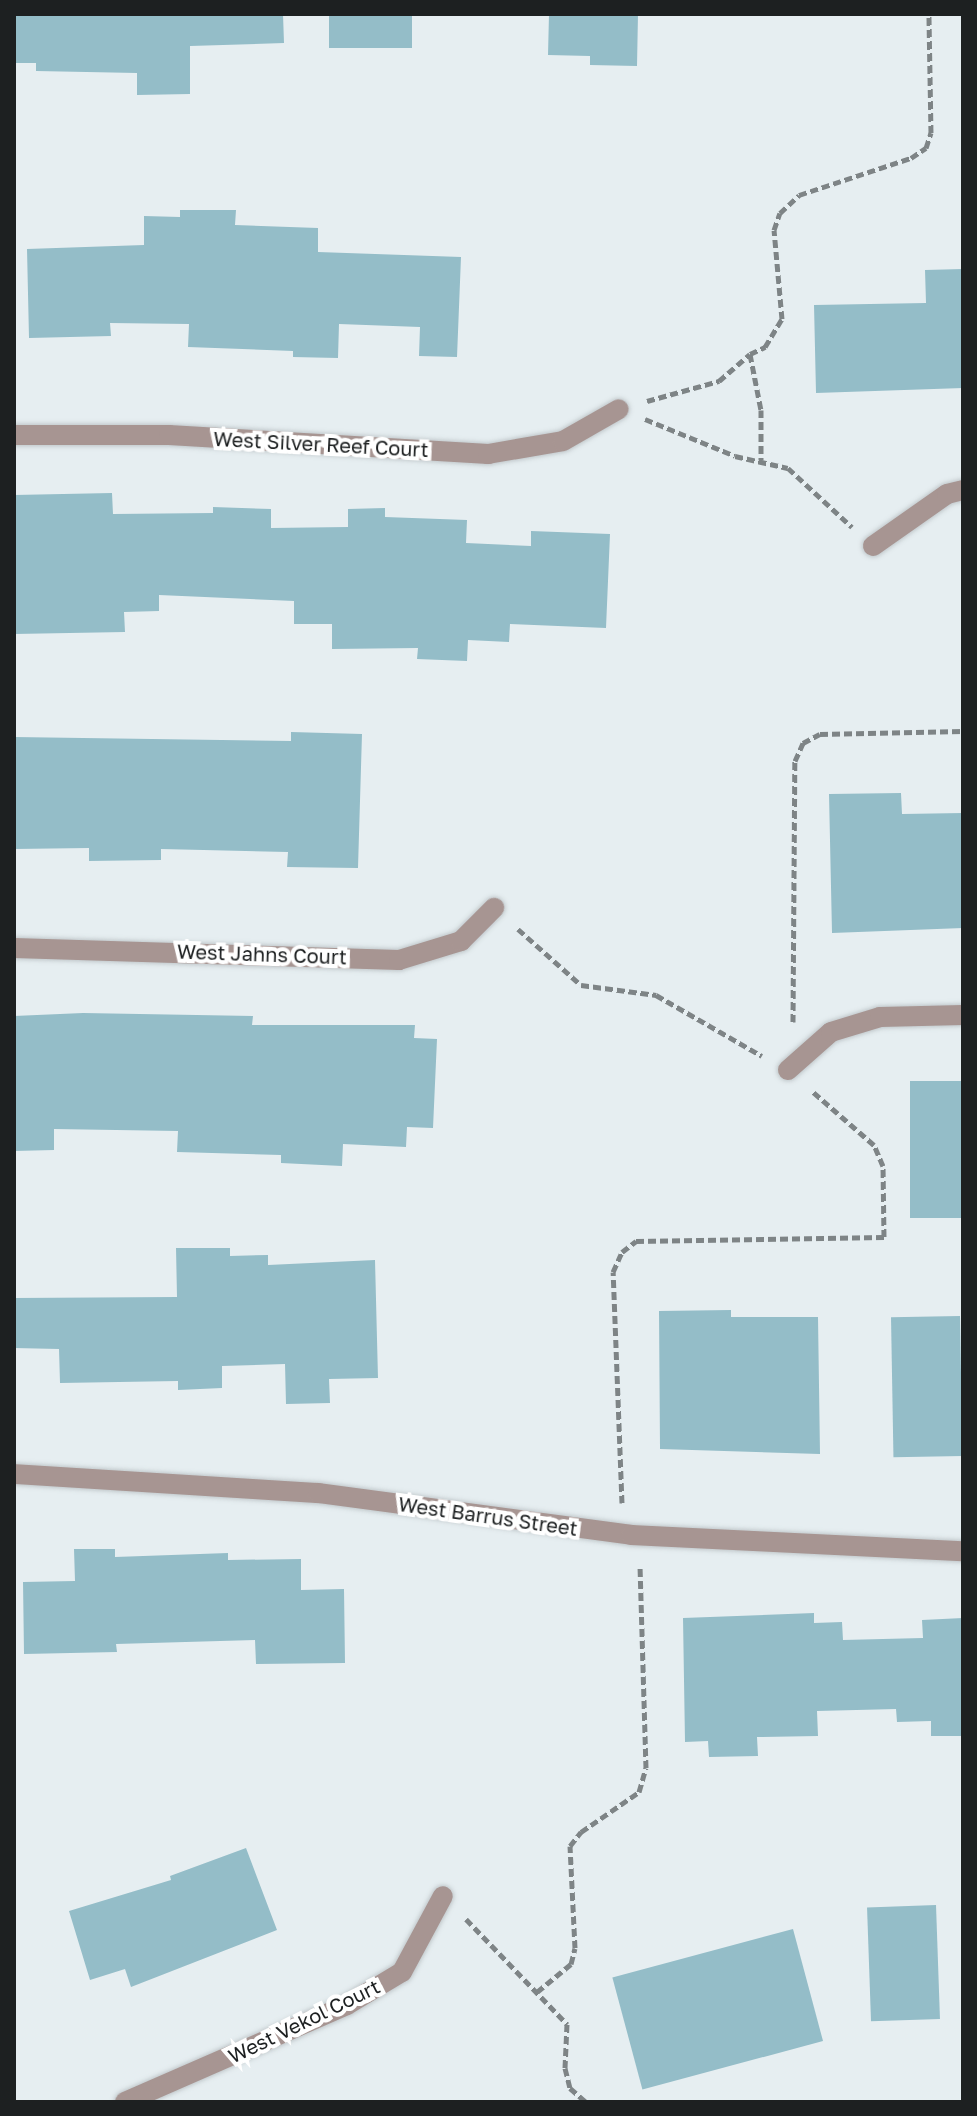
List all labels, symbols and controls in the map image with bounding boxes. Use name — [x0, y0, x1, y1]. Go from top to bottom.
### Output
street label: West Silver Reef Court — [213, 426, 429, 462]
street label: West Jahns Court — [177, 939, 347, 969]
street label: West Barrus Street — [397, 1492, 579, 1540]
street label: West Vekol Court — [224, 1974, 384, 2068]

